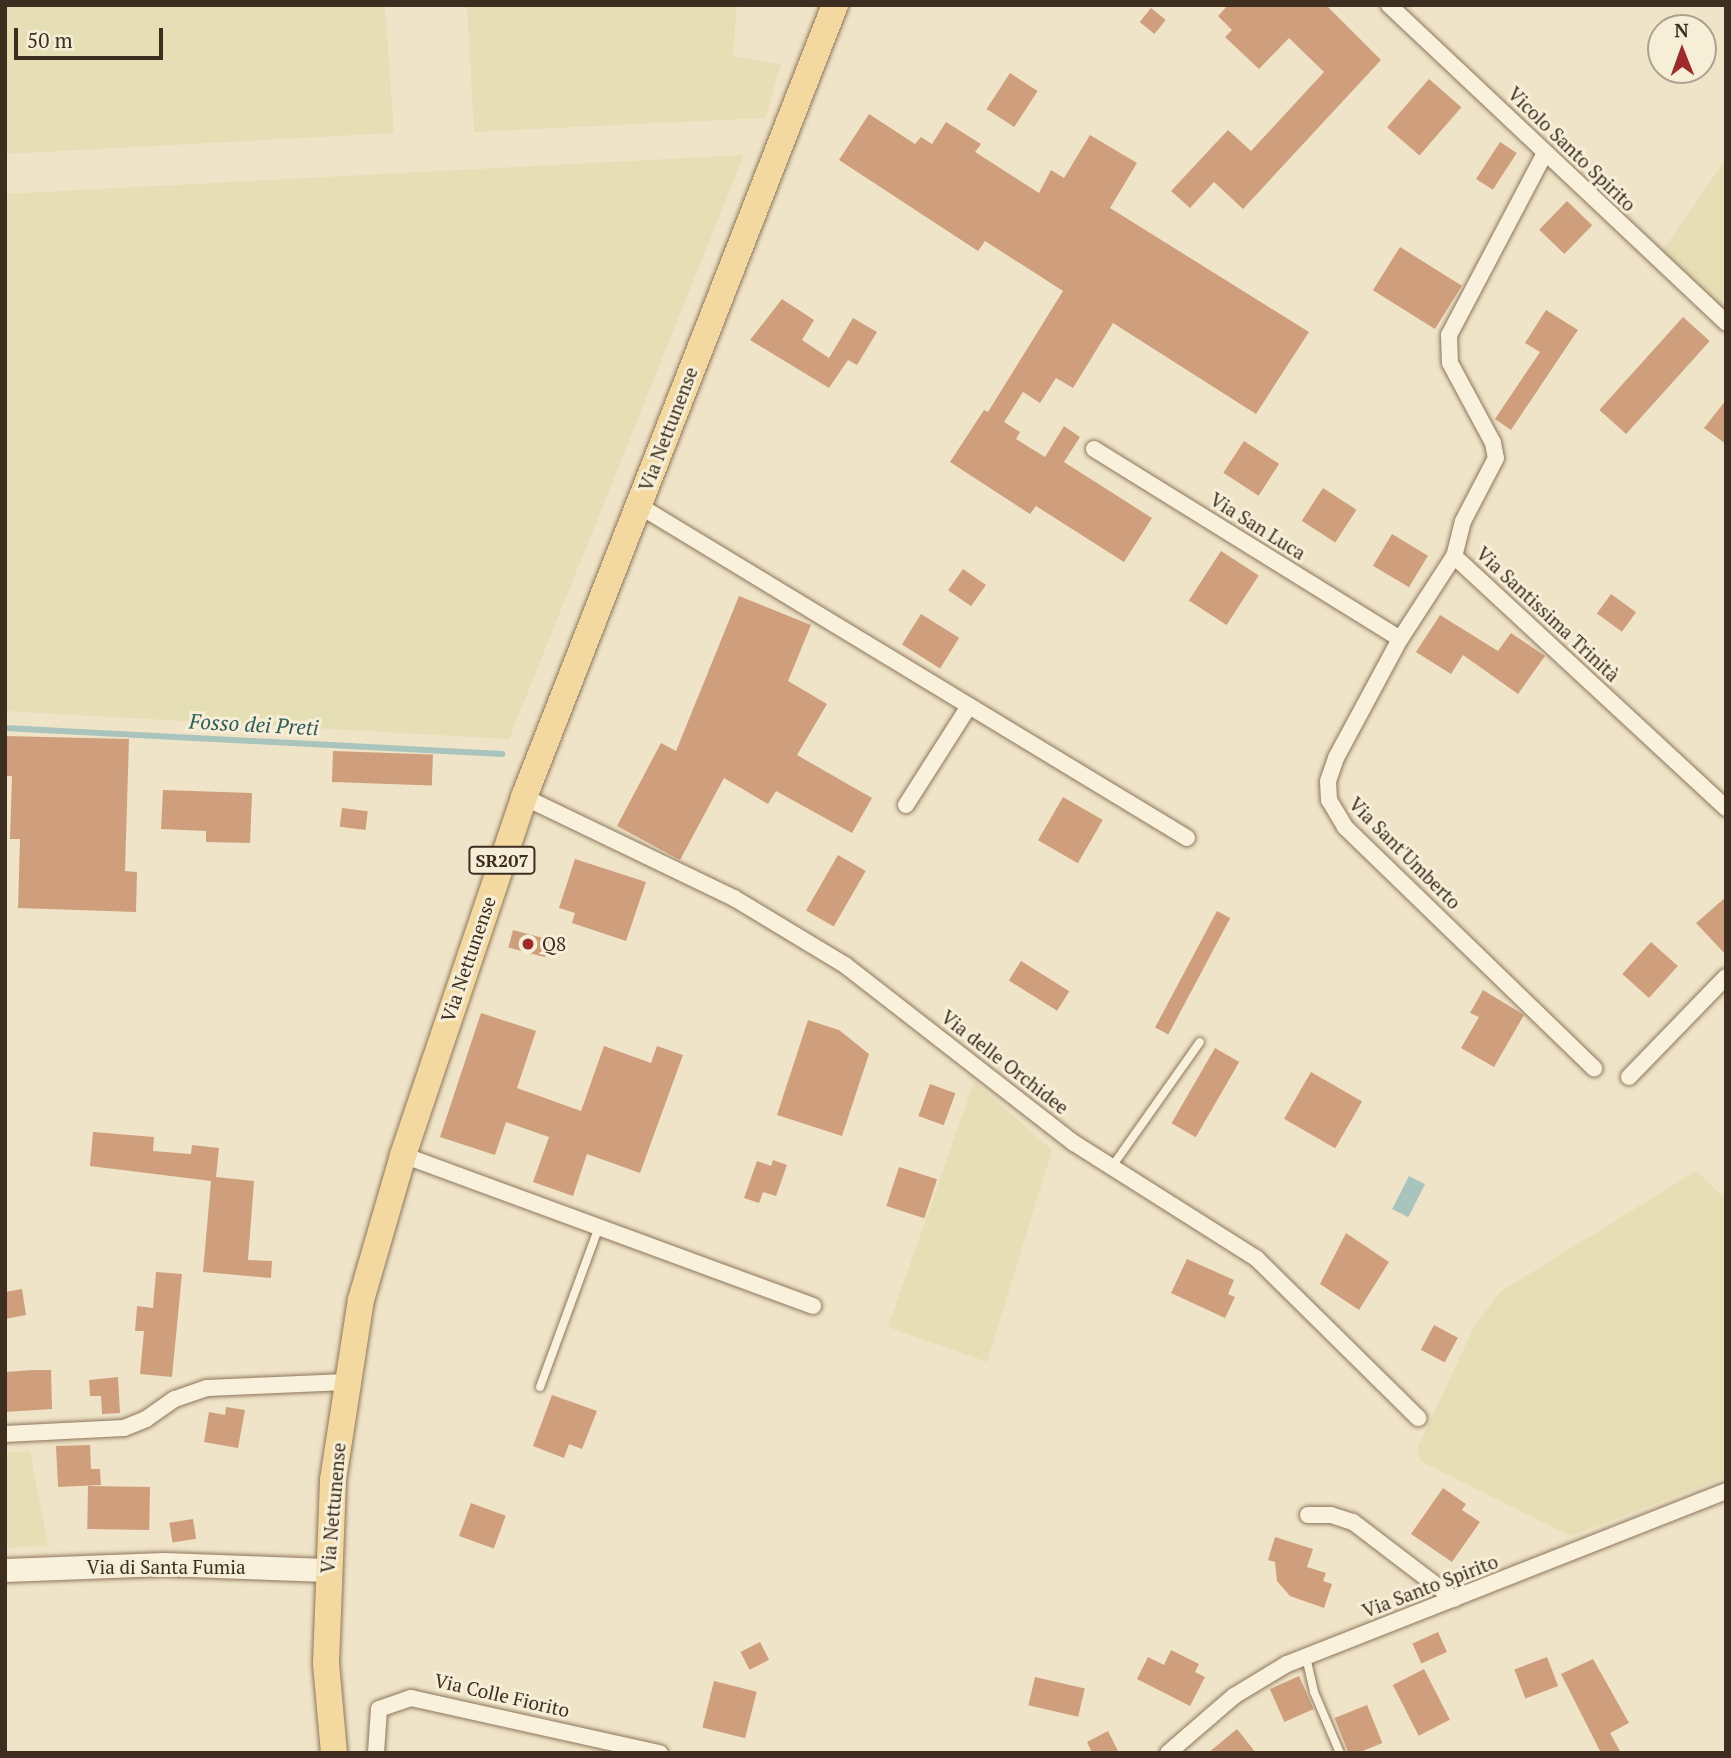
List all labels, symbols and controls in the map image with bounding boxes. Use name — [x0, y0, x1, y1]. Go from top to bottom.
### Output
scale bar — [18, 14, 166, 58]
north arrow — [1647, 14, 1717, 84]
text: N — [1674, 17, 1689, 42]
text: 50 m — [27, 26, 73, 54]
street label: Vicolo Santo Spirito — [1503, 82, 1641, 216]
street label: Via Nettunense — [634, 364, 702, 494]
street label: Via San Luca — [1206, 488, 1310, 564]
street label: Via Santissima Trinità — [1472, 542, 1624, 686]
water label: Fosso dei Preti — [189, 708, 319, 740]
street label: Via Sant'Umberto — [1344, 792, 1466, 914]
road number: SR207 — [467, 846, 537, 874]
street label: Via Nettunense — [436, 893, 500, 1025]
place label: Q8 — [542, 933, 566, 955]
marker: Q8 — [520, 936, 536, 952]
street label: Via delle Orchidee — [937, 1005, 1073, 1119]
street label: Via Nettunense — [316, 1442, 350, 1574]
street label: Via Santo Spirito — [1359, 1550, 1501, 1622]
street label: Via di Santa Fumia — [86, 1556, 246, 1578]
street label: Via Colle Fiorito — [432, 1668, 572, 1722]

